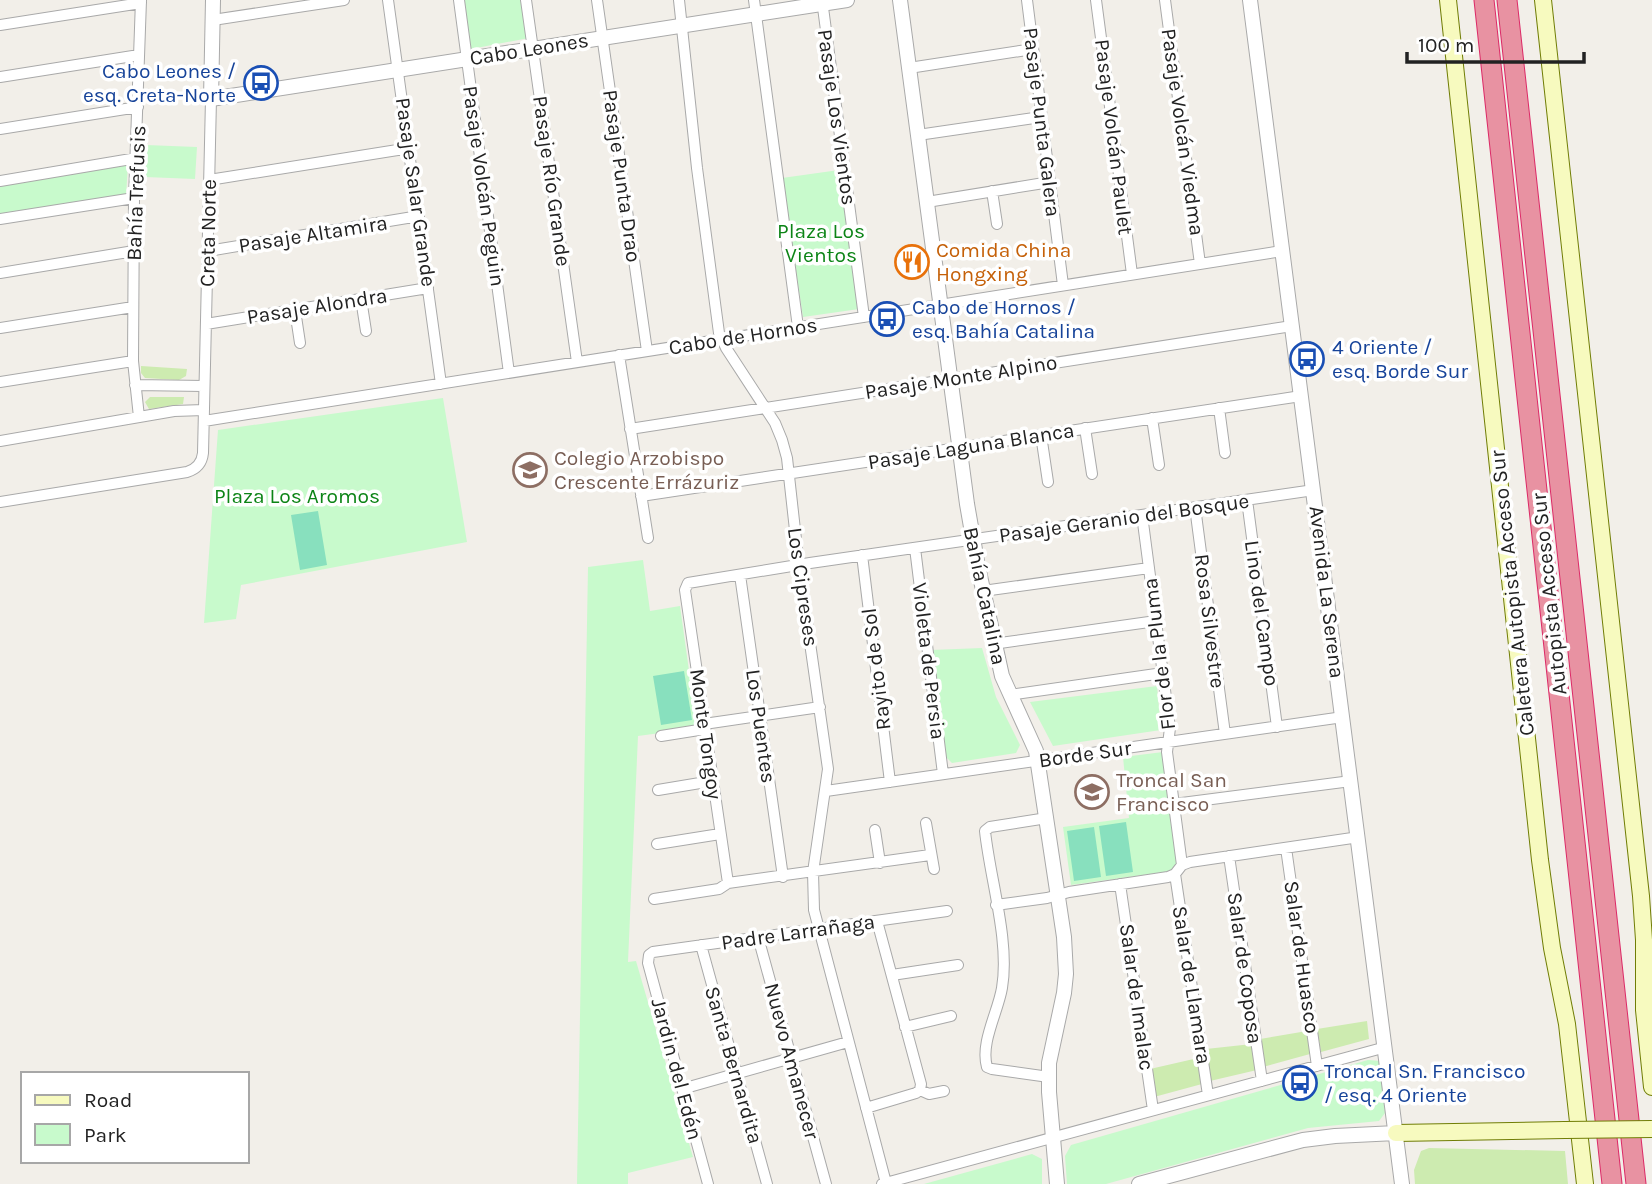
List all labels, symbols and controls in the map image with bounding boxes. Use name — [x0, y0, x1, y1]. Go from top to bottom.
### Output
scale bar — [1407, 21, 1584, 65]
street label: Pasaje Punta Galera — [1018, 26, 1066, 218]
street label: Pasaje Los Vientos — [813, 27, 861, 207]
street label: Pasaje Volcán Viedma — [1157, 27, 1209, 237]
street label: Cabo Leones — [468, 28, 590, 70]
text: 100 m — [1418, 33, 1475, 57]
street label: Pasaje Volcán Paulet — [1090, 38, 1138, 236]
place label: Cabo Leones / esq. Creta-Norte — [83, 59, 236, 107]
bus stop icon: Cabo Leones / esq. Creta-Norte — [242, 64, 280, 102]
street label: Pasaje Volcán Peguin — [458, 84, 510, 288]
street label: Pasaje Punta Drao — [598, 88, 646, 264]
street label: Pasaje Río Grande — [528, 94, 576, 268]
street label: Pasaje Salar Grande — [391, 96, 441, 288]
street label: Bahía Trefusis — [122, 125, 150, 261]
street label: Creta Norte — [195, 179, 221, 287]
street label: Pasaje Altamira — [237, 210, 389, 258]
park label: Plaza Los Vientos — [777, 219, 865, 267]
place label: Comida China Hongxing — [936, 238, 1071, 286]
restaurant icon: Comida China Hongxing — [893, 243, 931, 281]
street label: Pasaje Alondra — [245, 283, 389, 329]
place label: Cabo de Hornos / esq. Bahía Catalina — [912, 295, 1095, 343]
bus stop icon: Cabo de Hornos / esq. Bahía Catalina — [868, 300, 906, 338]
street label: Cabo de Hornos — [667, 312, 819, 360]
place label: 4 Oriente / esq. Borde Sur — [1332, 335, 1469, 383]
bus stop icon: 4 Oriente / esq. Borde Sur — [1288, 340, 1326, 378]
street label: Pasaje Monte Alpino — [863, 350, 1059, 404]
street label: Pasaje Laguna Blanca — [866, 418, 1076, 474]
place label: Colegio Arzobispo Crescente Errázuriz — [554, 446, 739, 494]
street label: Caletera Autopista Acceso Sur — [1485, 449, 1539, 737]
school or university icon: Colegio Arzobispo Crescente Errázuriz — [511, 451, 549, 489]
park label: Plaza Los Aromos — [214, 484, 380, 508]
street label: Pasaje Geranio del Bosque — [997, 489, 1251, 547]
street label: Autopista Acceso Sur — [1526, 491, 1572, 696]
street label: Avenida La Serena — [1305, 505, 1349, 679]
street label: Bahía Catalina — [959, 525, 1011, 667]
street label: Los Cipreses — [783, 526, 823, 648]
street label: Lino del Campo — [1240, 538, 1284, 688]
street label: Rosa Silvestre — [1190, 552, 1230, 690]
street label: Flor de la Pluma — [1138, 577, 1180, 731]
street label: Violeta de Persia — [907, 581, 951, 741]
street label: Rayito de Sol — [857, 606, 895, 732]
street label: Monte Tongoy — [685, 667, 727, 801]
street label: Los Puentes — [741, 667, 781, 785]
street label: Borde Sur — [1037, 736, 1133, 772]
place label: Troncal San Francisco — [1116, 768, 1227, 816]
school or university icon: Troncal San Francisco — [1073, 773, 1111, 811]
street label: Salar de Huasco — [1279, 879, 1325, 1035]
street label: Salar de Coposa — [1222, 890, 1268, 1046]
street label: Salar de Llamara — [1168, 904, 1216, 1066]
street label: Padre Larrañaga — [720, 909, 876, 955]
street label: Salar de Imalac — [1115, 922, 1159, 1072]
street label: Nuevo Amanecer — [760, 980, 825, 1142]
street label: Santa Bernardita — [700, 983, 768, 1147]
street label: Jardin del Edén — [647, 995, 707, 1143]
place label: Troncal Sn. Francisco / esq. 4 Oriente — [1324, 1059, 1525, 1107]
bus stop icon: Troncal Sn. Francisco / esq. 4 Oriente — [1281, 1064, 1319, 1102]
legend — [21, 1072, 248, 1163]
text: Road — [84, 1088, 132, 1112]
text: Park — [84, 1123, 127, 1147]

